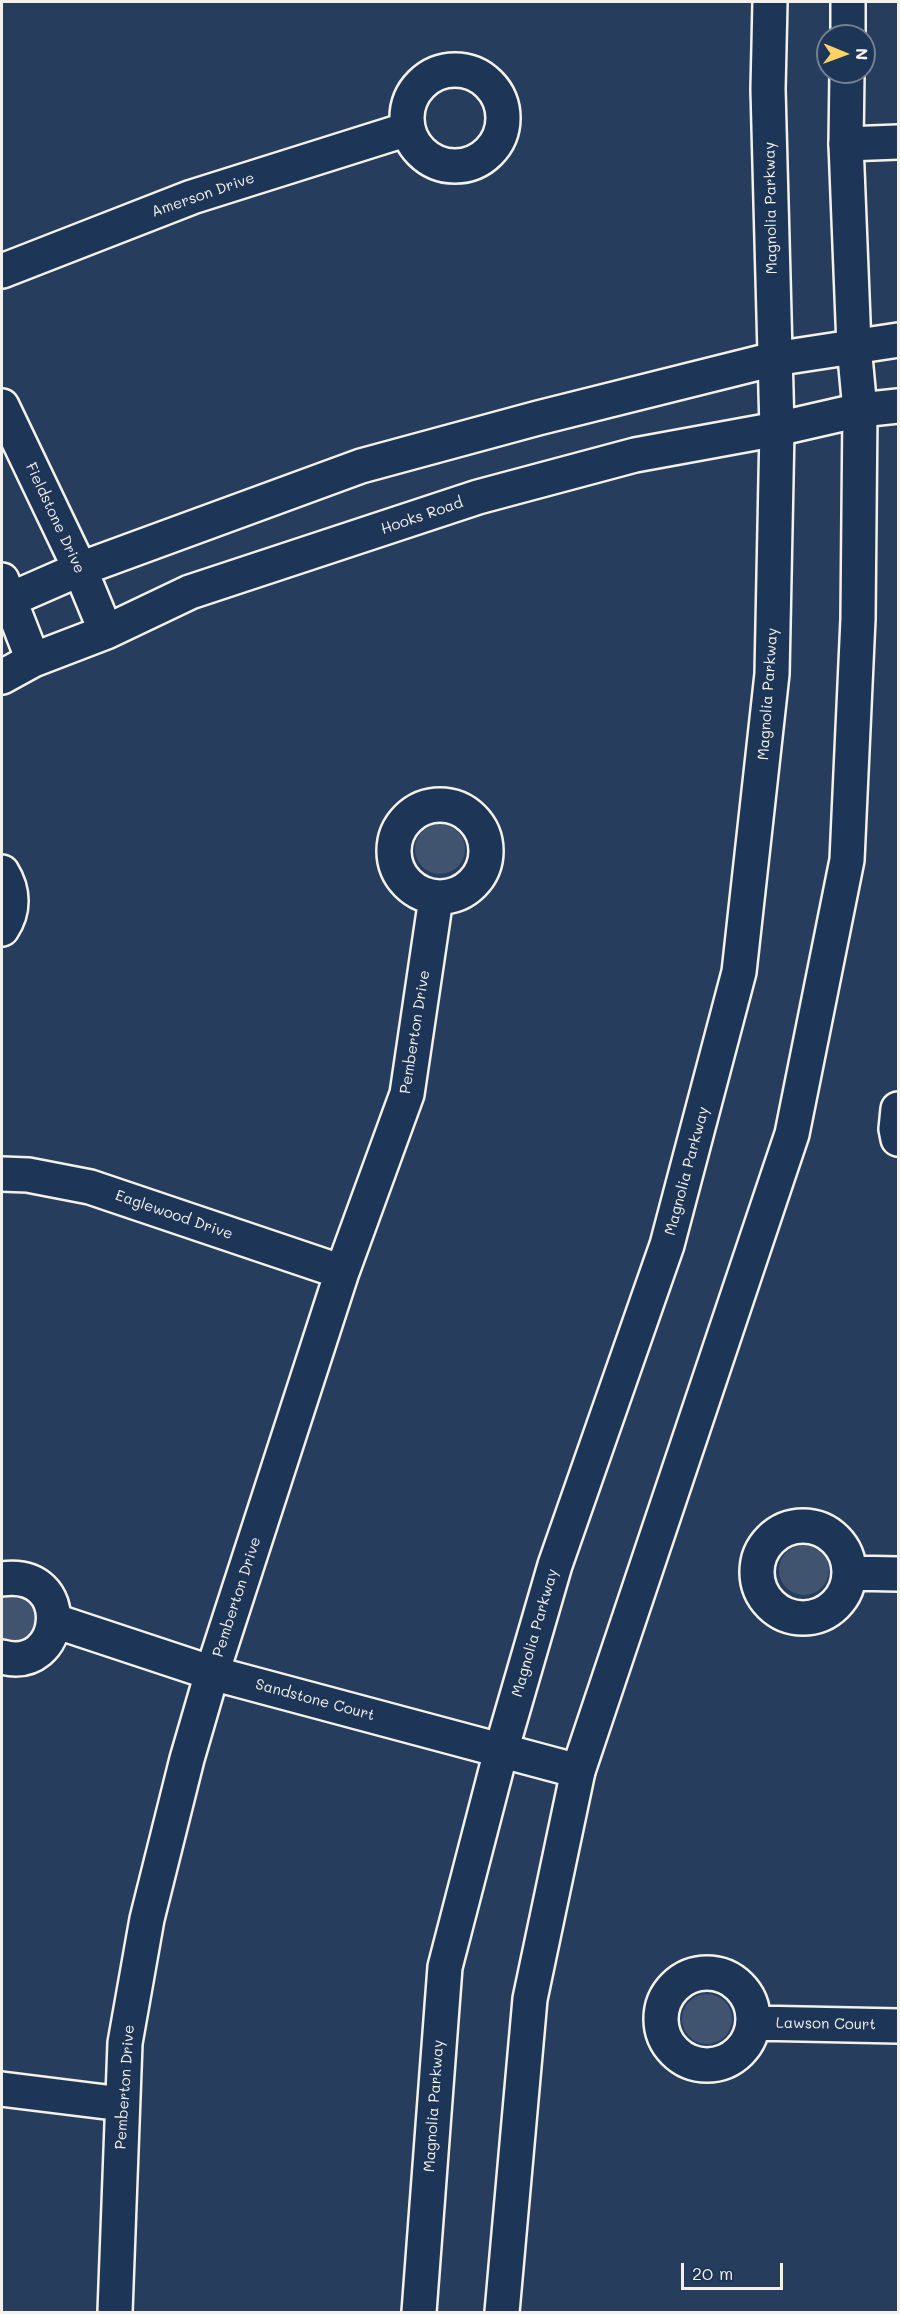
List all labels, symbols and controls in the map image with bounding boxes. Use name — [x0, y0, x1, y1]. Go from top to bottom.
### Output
north arrow — [816, 24, 876, 84]
text: N — [852, 48, 873, 61]
street label: Magnolia Parkway — [761, 142, 781, 274]
street label: Amerson Drive — [149, 169, 257, 221]
street label: Fieldstone Drive — [21, 460, 89, 576]
street label: Hooks Road — [378, 494, 466, 538]
street label: Magnolia Parkway — [754, 627, 782, 761]
street label: Pemberton Drive — [396, 969, 434, 1095]
street label: Magnolia Parkway — [661, 1105, 713, 1237]
street label: Eaglewood Drive — [113, 1186, 235, 1244]
street label: Pemberton Drive — [209, 1535, 265, 1659]
street label: Magnolia Parkway — [508, 1567, 562, 1699]
street label: Sandstone Court — [253, 1675, 377, 1725]
street label: Lawson Court — [776, 2014, 876, 2034]
street label: Pemberton Drive — [112, 2024, 138, 2150]
street label: Magnolia Parkway — [420, 2039, 448, 2173]
scale bar — [684, 2251, 786, 2289]
text: 20 m — [692, 2261, 733, 2285]

